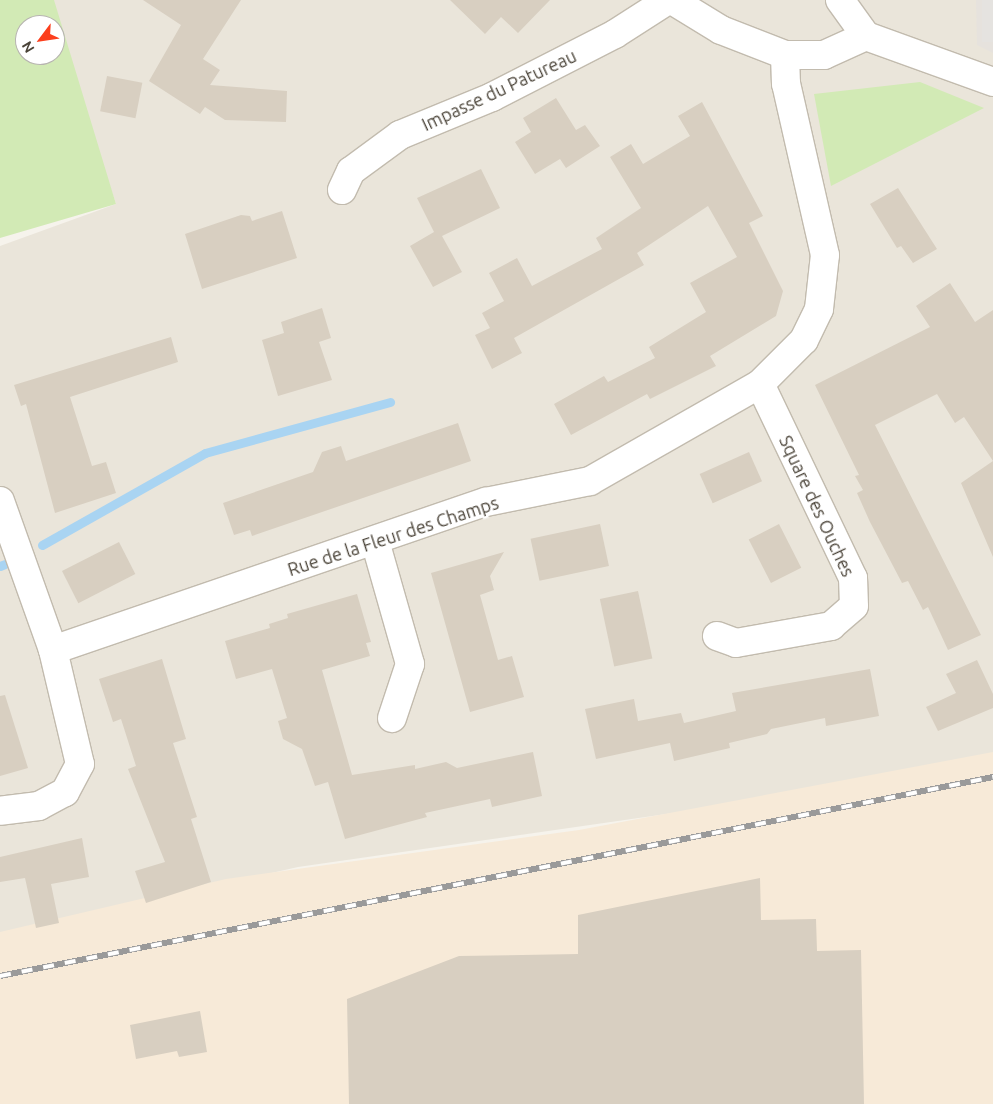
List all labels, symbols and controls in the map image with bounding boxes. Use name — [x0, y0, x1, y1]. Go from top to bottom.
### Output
north arrow — [15, 15, 65, 65]
text: N — [18, 39, 38, 56]
street label: Impasse du Patureau — [418, 45, 580, 135]
street label: Square des Ouches — [775, 432, 859, 580]
street label: Rue de la Fleur des Champs — [285, 492, 501, 580]

